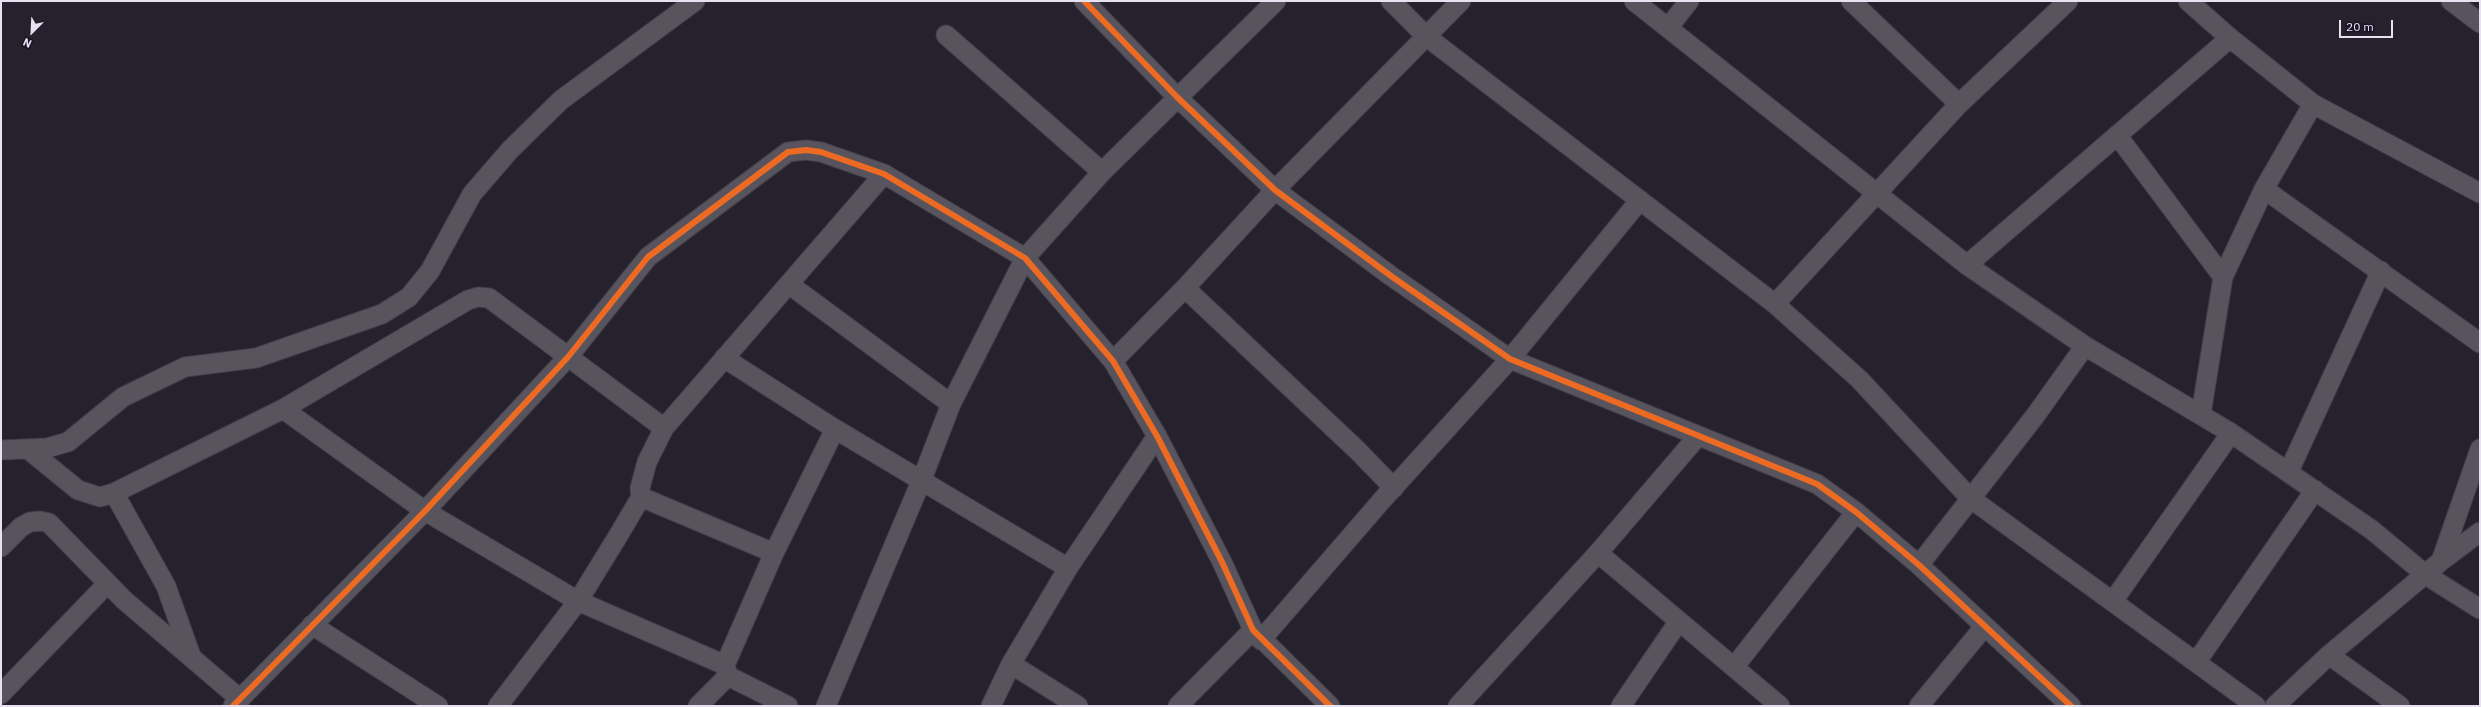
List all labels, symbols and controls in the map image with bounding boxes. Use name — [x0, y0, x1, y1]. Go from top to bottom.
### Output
north arrow — [12, 12, 52, 52]
scale bar — [2341, 12, 2395, 38]
text: 20 m — [2346, 19, 2374, 34]
text: N — [21, 35, 34, 51]

